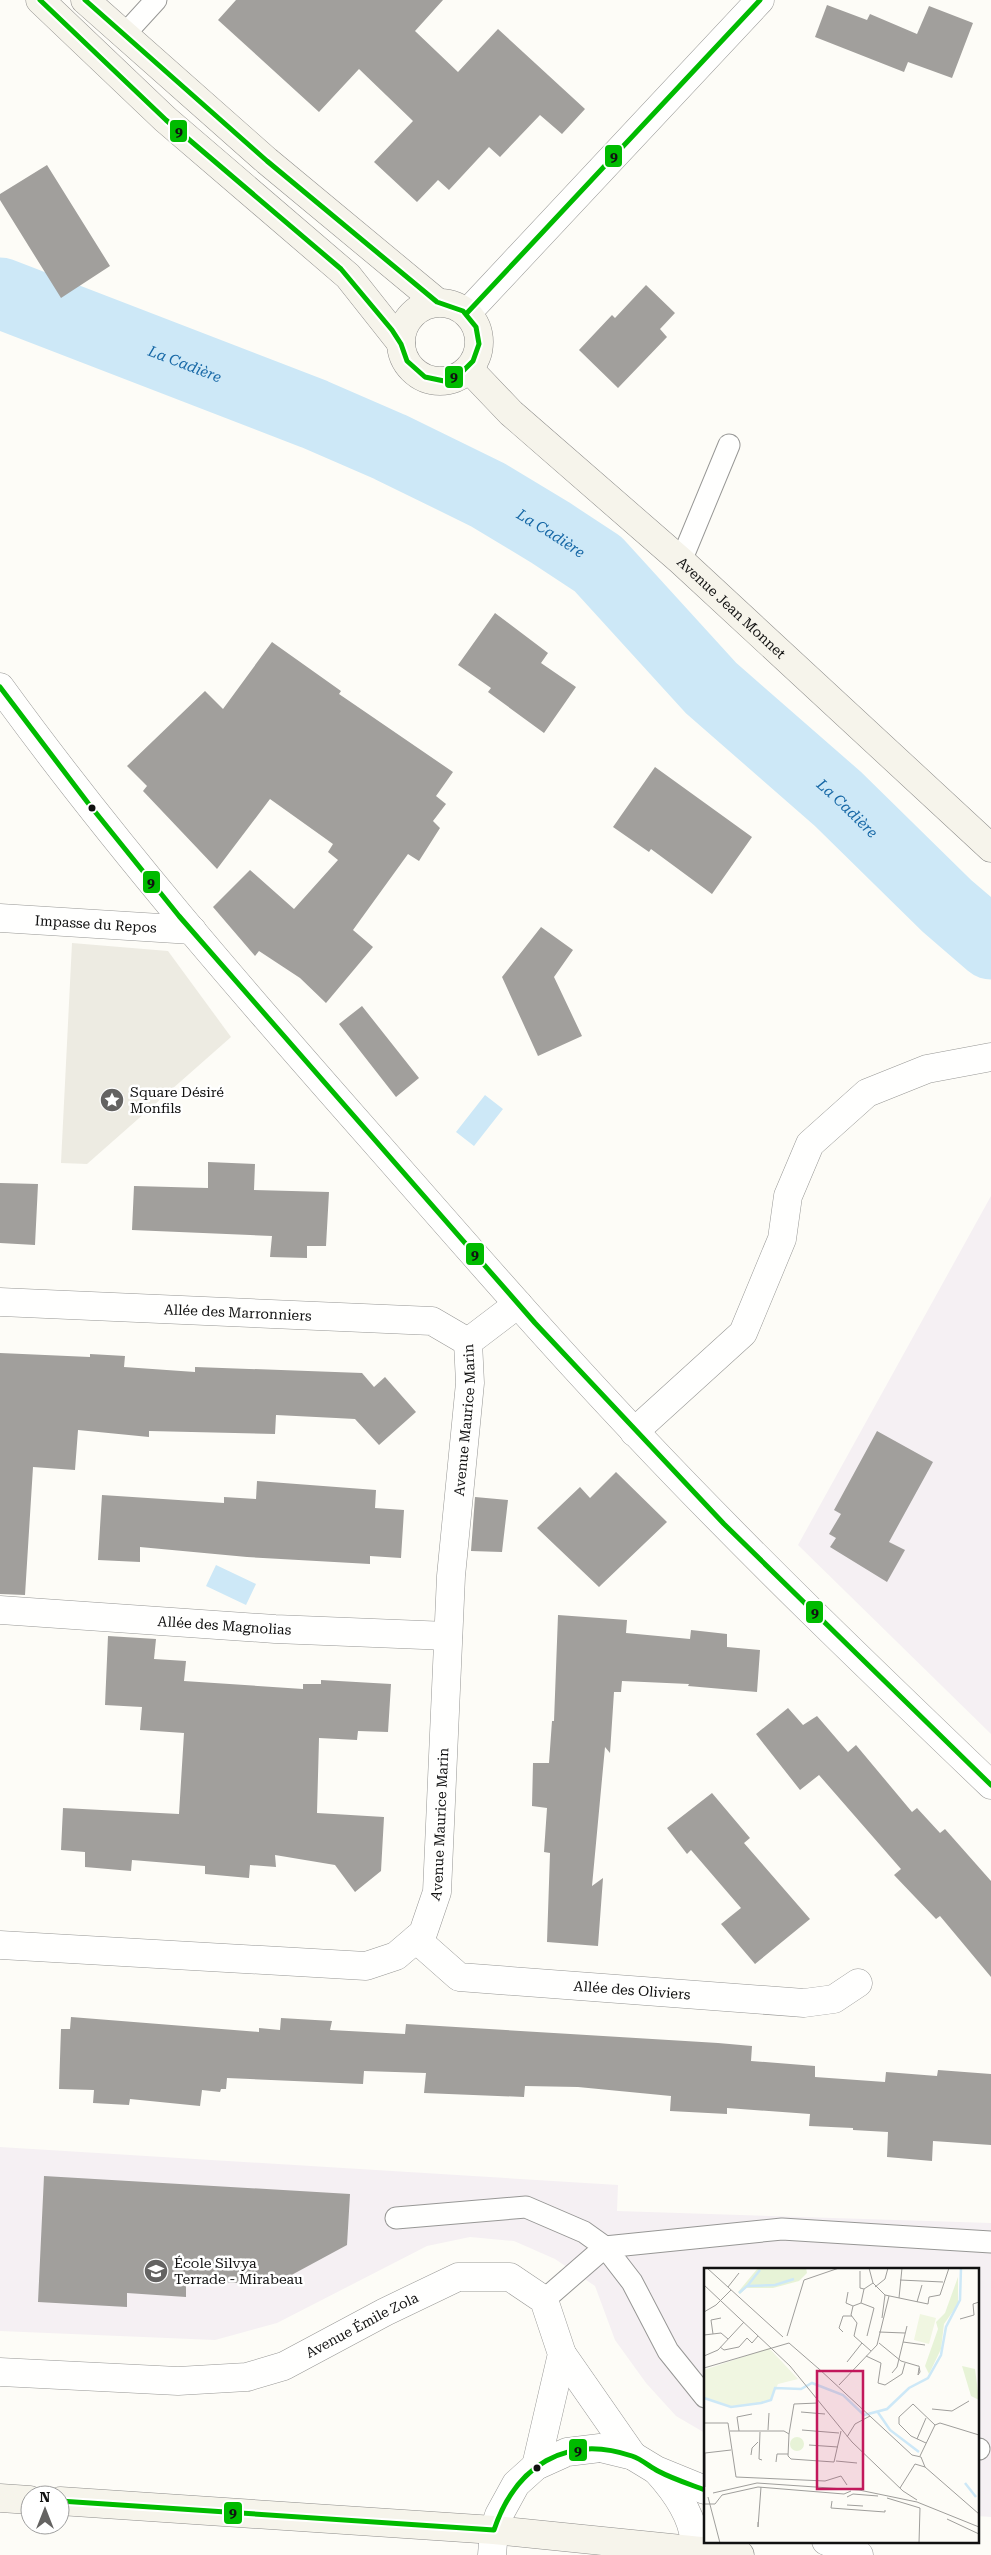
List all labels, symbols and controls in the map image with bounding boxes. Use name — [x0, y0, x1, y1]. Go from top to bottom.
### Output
line badge: 9 — [169, 119, 188, 143]
text: 9 — [175, 123, 183, 139]
line badge: 9 — [604, 144, 623, 168]
text: 9 — [610, 148, 618, 164]
water label: La Cadière — [145, 342, 224, 387]
line badge: 9 — [444, 365, 464, 389]
text: 9 — [450, 368, 458, 384]
water label: La Cadière — [512, 505, 588, 562]
street label: Avenue Jean Monnet — [674, 554, 789, 662]
water label: La Cadière — [812, 775, 882, 842]
unlabelled marker — [87, 803, 97, 813]
line badge: 9 — [142, 870, 161, 894]
text: 9 — [147, 874, 155, 890]
street label: Impasse du Repos — [34, 912, 158, 936]
place label: Square Désiré Monfils — [130, 1084, 224, 1116]
place icon: Square Désiré Monfils — [99, 1087, 125, 1113]
line badge: 9 — [465, 1242, 485, 1266]
text: 9 — [471, 1246, 479, 1262]
street label: Allée des Marronniers — [164, 1301, 312, 1324]
street label: Avenue Maurice Marin — [451, 1344, 478, 1497]
line badge: 9 — [805, 1600, 824, 1624]
text: 9 — [811, 1604, 819, 1620]
street label: Allée des Magnolias — [157, 1613, 292, 1638]
street label: Avenue Maurice Marin — [427, 1748, 451, 1902]
street label: Allée des Oliviers — [573, 1978, 691, 2002]
place label: École Silvya Terrade - Mirabeau — [174, 2255, 303, 2287]
school or university icon: École Silvya Terrade - Mirabeau — [143, 2258, 169, 2284]
inset map — [704, 2268, 978, 2542]
street label: Avenue Émile Zola — [303, 2289, 421, 2361]
line badge: 9 — [568, 2438, 588, 2462]
text: 9 — [574, 2442, 582, 2458]
unlabelled marker — [532, 2463, 542, 2473]
north arrow — [20, 2485, 70, 2535]
text: N — [40, 2489, 51, 2505]
line badge: 9 — [223, 2501, 243, 2525]
text: 9 — [229, 2504, 237, 2520]

